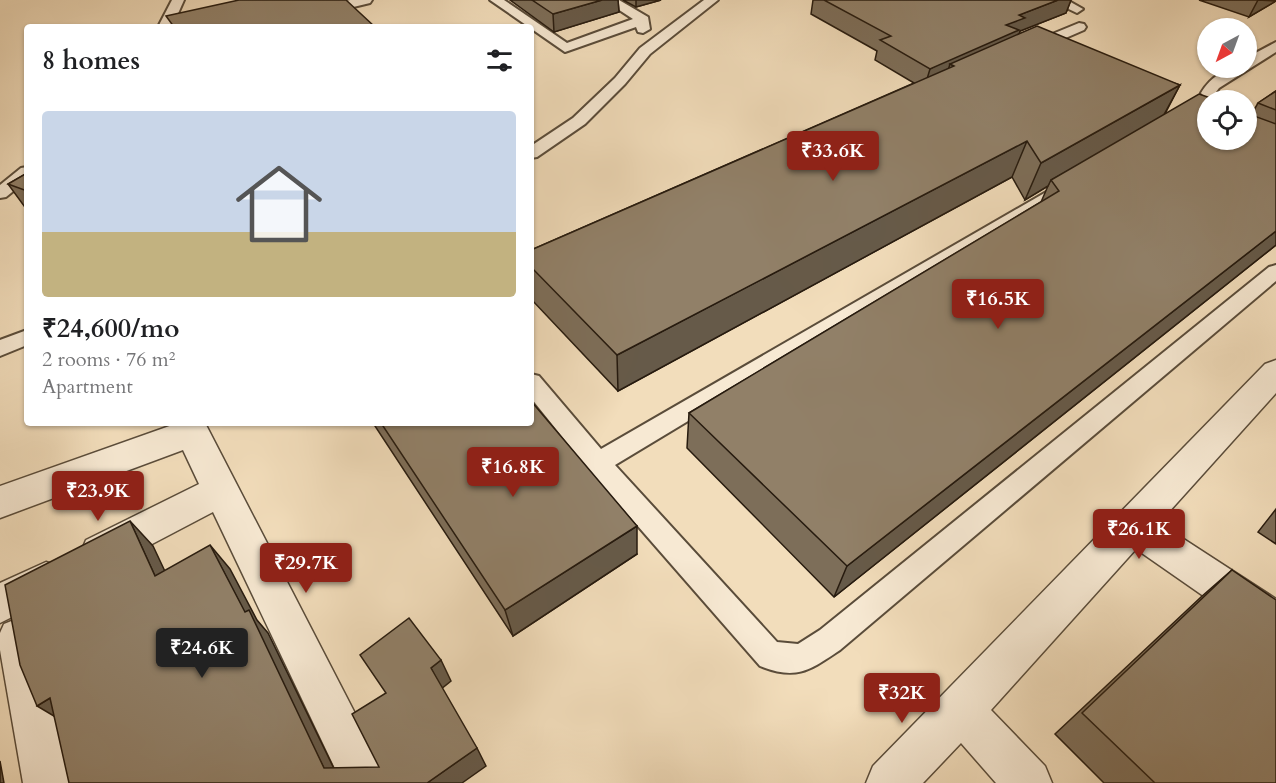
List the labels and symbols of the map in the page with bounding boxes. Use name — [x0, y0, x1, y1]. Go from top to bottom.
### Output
north arrow — [1197, 18, 1257, 78]
pin: ₹33.6K — [784, 131, 882, 182]
pin: ₹16.5K — [949, 279, 1047, 330]
pin: ₹16.8K — [464, 447, 562, 498]
pin: ₹23.9K — [49, 471, 147, 522]
pin: ₹26.1K — [1090, 509, 1188, 560]
pin: ₹29.7K — [257, 543, 355, 594]
pin: ₹24.6K — [153, 628, 251, 679]
pin: ₹32K — [866, 673, 938, 724]

